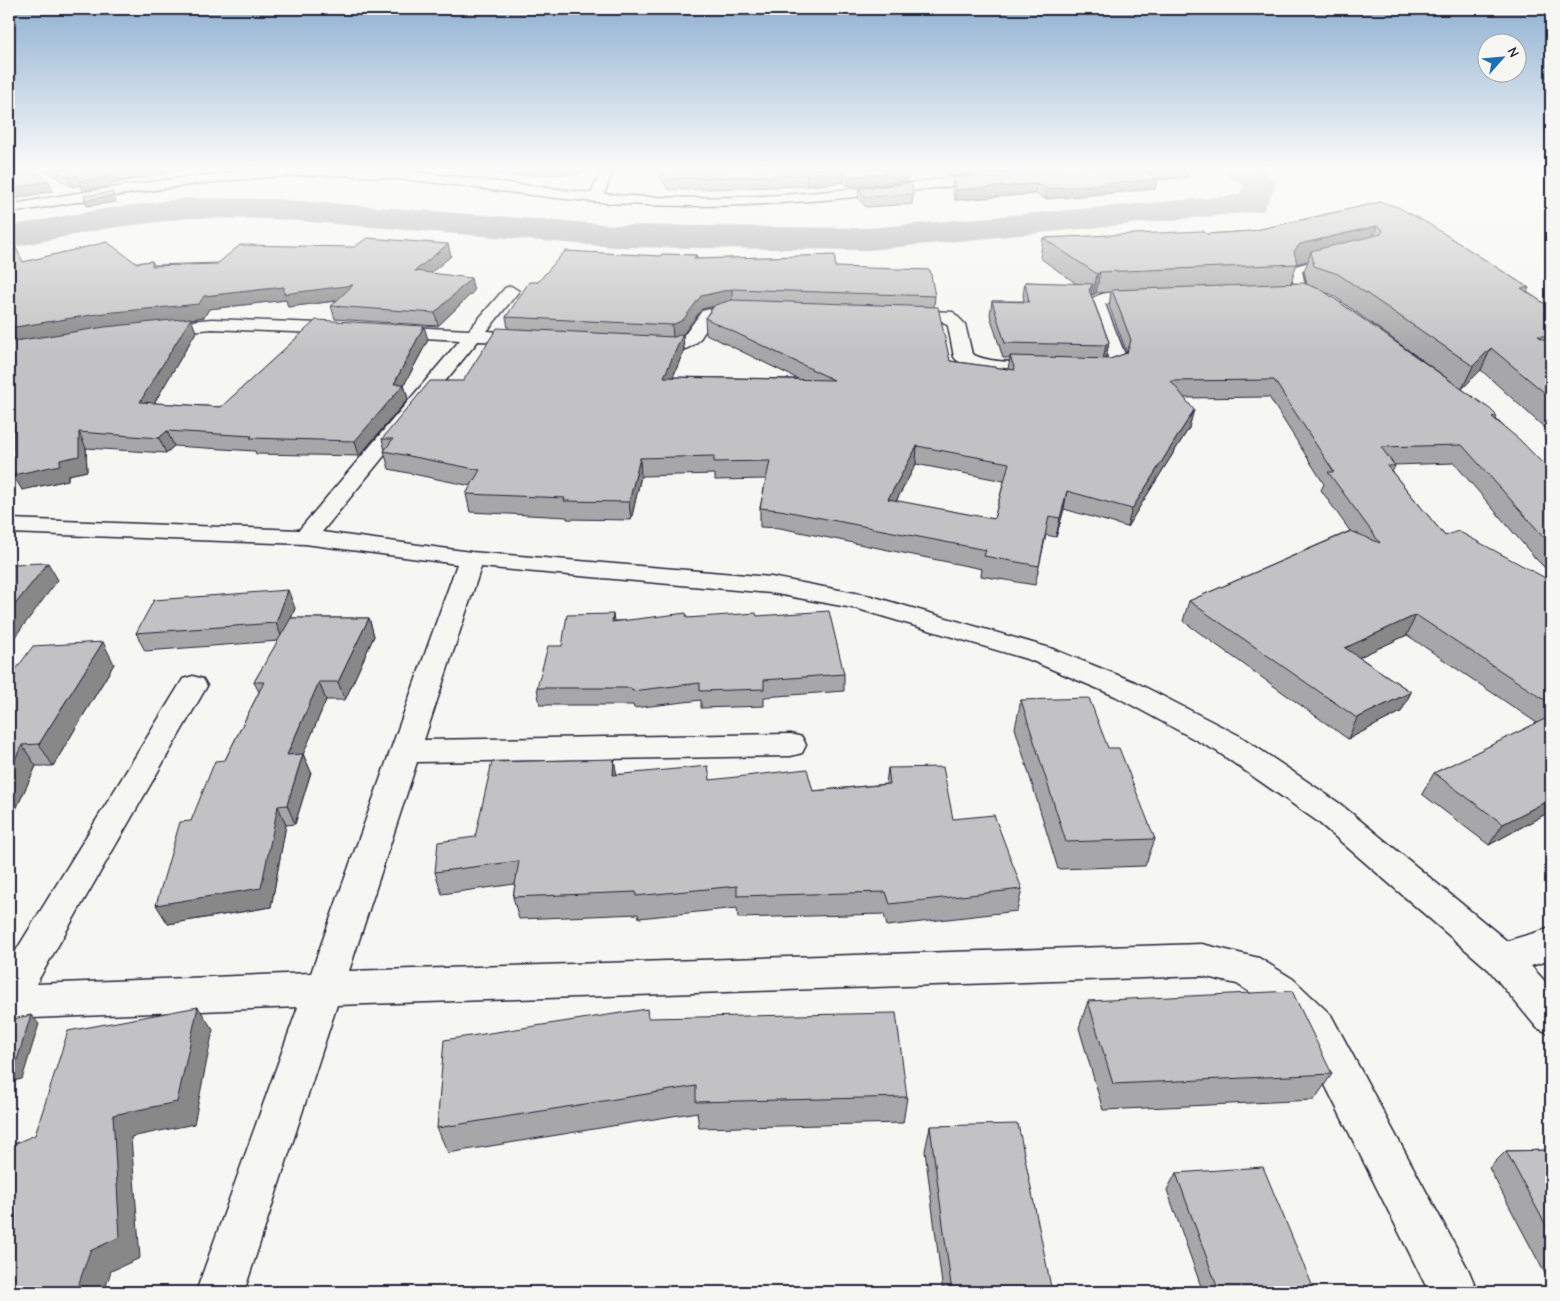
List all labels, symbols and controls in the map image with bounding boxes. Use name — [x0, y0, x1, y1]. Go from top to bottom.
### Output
north arrow — [1478, 32, 1528, 82]
text: N — [1503, 44, 1523, 60]

